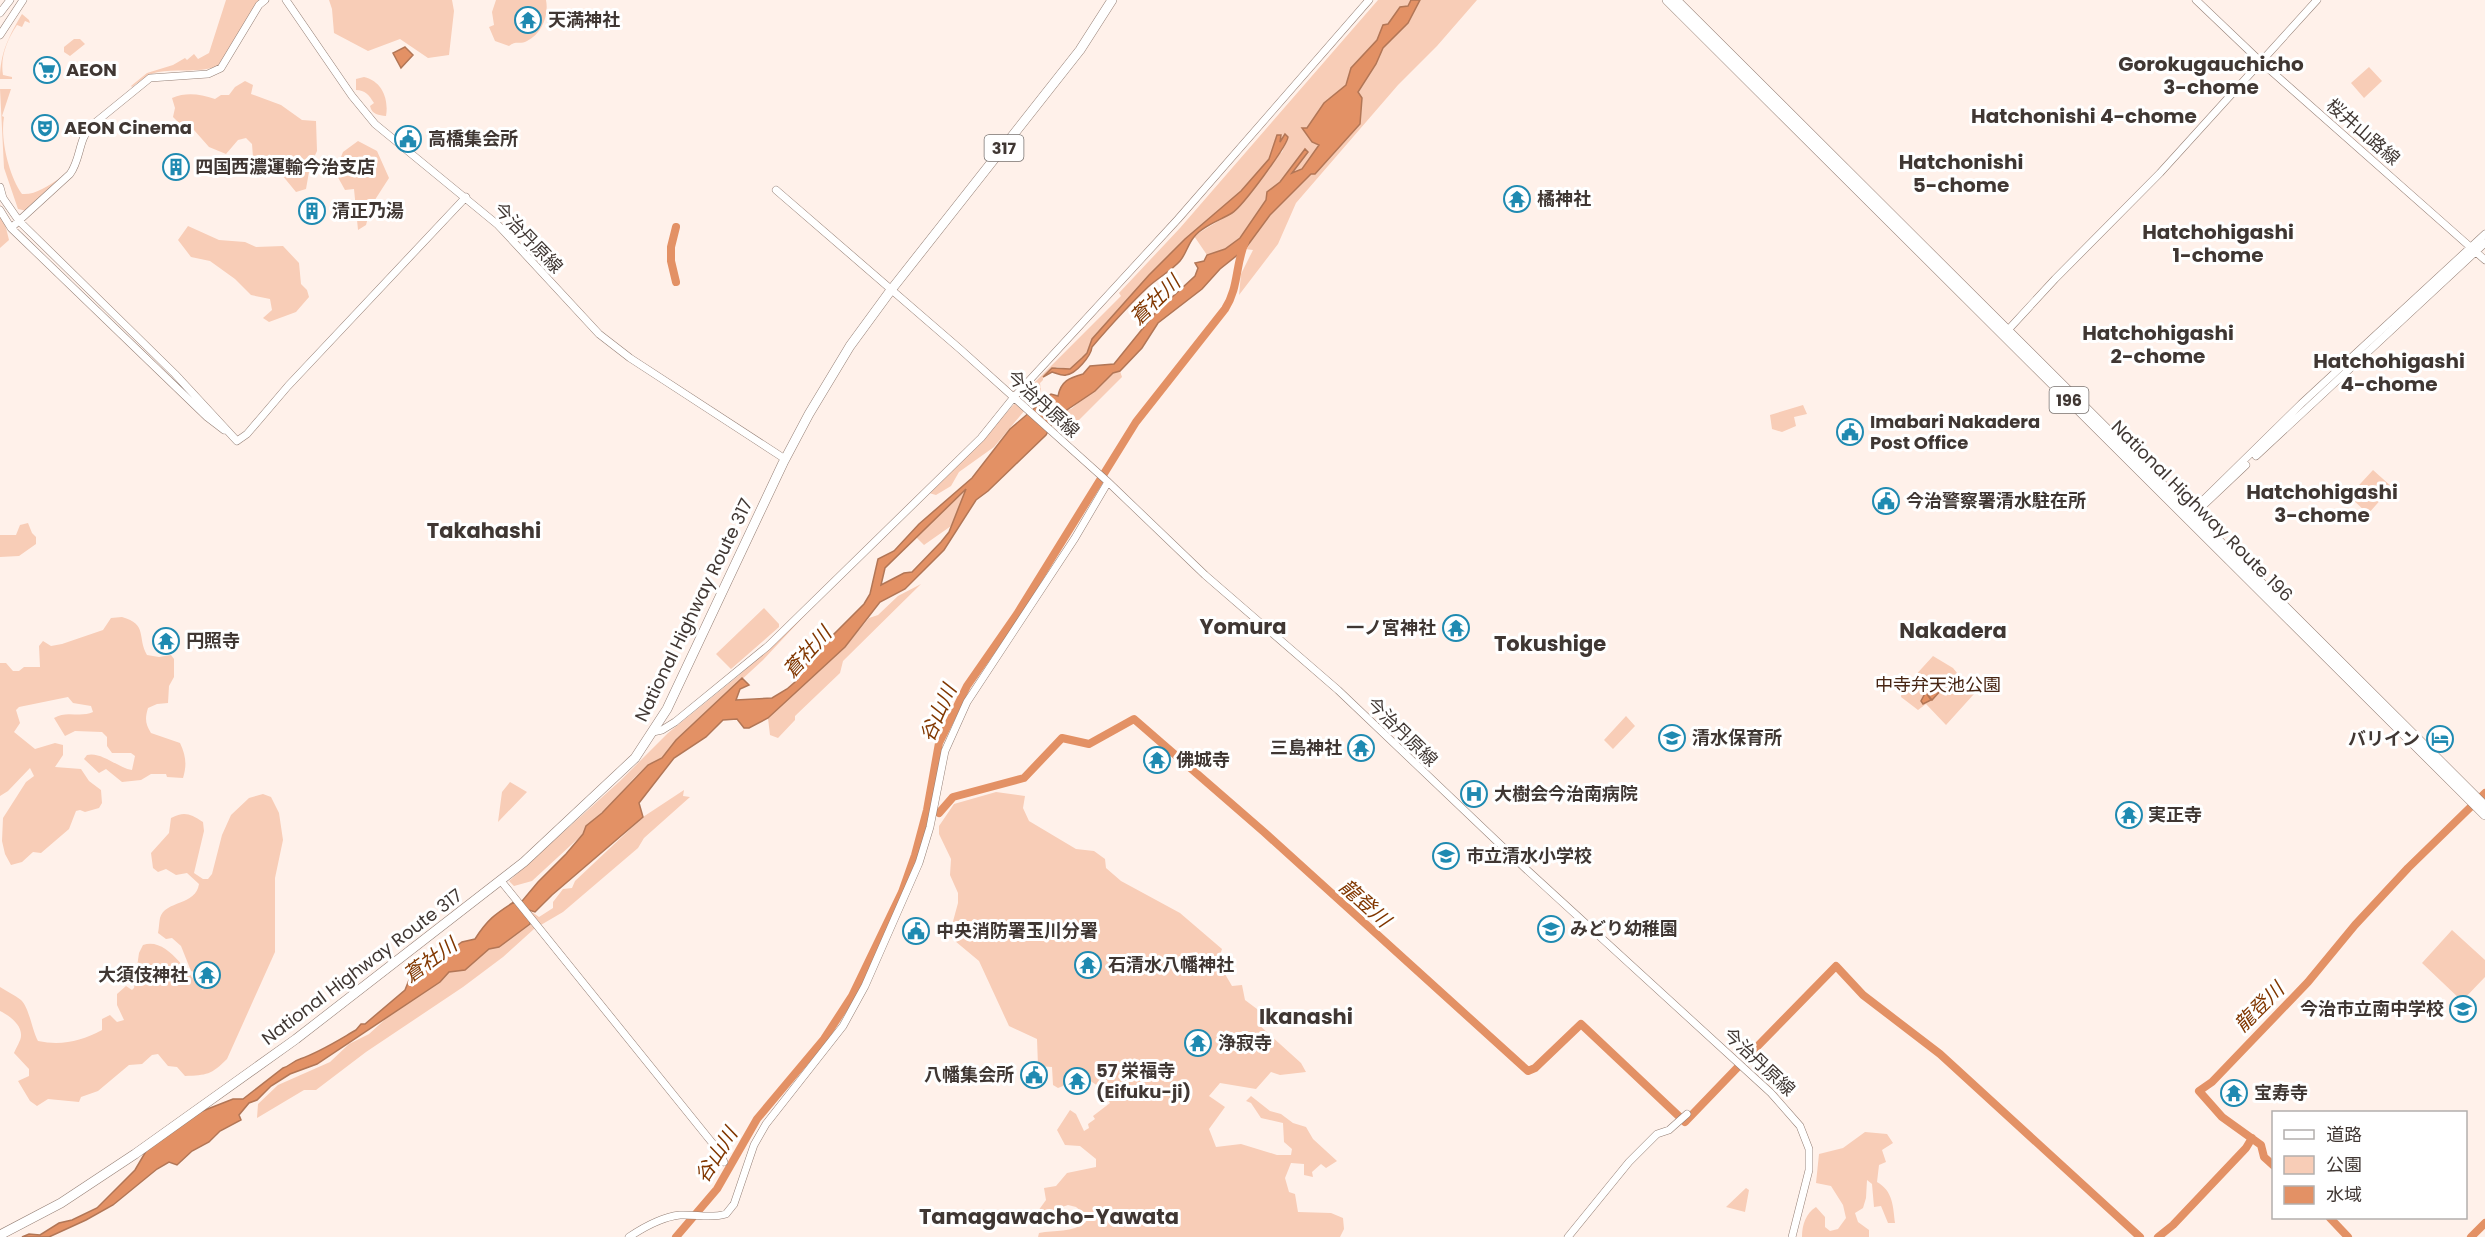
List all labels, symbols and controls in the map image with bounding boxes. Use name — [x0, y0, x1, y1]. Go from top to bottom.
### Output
temple icon: 天満神社 — [513, 5, 543, 35]
place label: 天満神社 — [548, 7, 620, 32]
district label: Gorokugauchicho 3-chome — [2118, 50, 2304, 101]
supermarket icon: AEON — [32, 55, 62, 85]
place label: AEON — [66, 57, 117, 82]
street label: 桜井山路線 — [2321, 93, 2405, 171]
district label: Hatchonishi 4-chome — [1971, 102, 2197, 130]
theatre icon: AEON Cinema — [30, 113, 60, 143]
place label: AEON Cinema — [64, 115, 192, 140]
public building icon: 高橋集会所 — [393, 124, 423, 154]
place label: 高橋集会所 — [428, 126, 518, 151]
road number: 317 — [984, 135, 1024, 161]
district label: Hatchonishi 5-chome — [1899, 148, 2023, 199]
building icon: 四国西濃運輸今治支店 — [161, 152, 191, 182]
place label: 四国西濃運輸今治支店 — [195, 154, 375, 179]
temple icon: 橘神社 — [1502, 184, 1532, 214]
place label: 橘神社 — [1537, 186, 1591, 211]
building icon: 清正乃湯 — [297, 196, 327, 226]
street label: 今治丹原線 — [488, 197, 569, 279]
place label: 清正乃湯 — [332, 198, 404, 223]
district label: Hatchohigashi 1-chome — [2142, 218, 2294, 269]
water label: 蒼社川 — [1124, 268, 1188, 331]
district label: Hatchohigashi 2-chome — [2082, 319, 2234, 370]
district label: Hatchohigashi 4-chome — [2313, 347, 2465, 398]
street label: 今治丹原線 — [1002, 364, 1085, 443]
road number: 196 — [2050, 387, 2088, 413]
place label: Imabari Nakadera Post Office — [1870, 409, 2040, 455]
street label: National Highway Route 196 — [2106, 414, 2299, 607]
public building icon: Imabari Nakadera Post Office — [1835, 417, 1865, 447]
district label: Hatchohigashi 3-chome — [2246, 478, 2398, 529]
public building icon: 今治警察署清水駐在所 — [1871, 486, 1901, 516]
place label: 今治警察署清水駐在所 — [1906, 488, 2086, 513]
street label: National Highway Route 317 — [629, 494, 759, 726]
district label: Takahashi — [427, 516, 541, 545]
district label: Yomura — [1199, 612, 1287, 641]
temple icon: 一ノ宮神社 — [1441, 613, 1471, 643]
place label: 一ノ宮神社 — [1346, 615, 1436, 640]
district label: Nakadera — [1899, 616, 2007, 645]
water label: 蒼社川 — [777, 619, 839, 684]
temple icon: 円照寺 — [151, 626, 181, 656]
place label: 円照寺 — [186, 628, 240, 653]
district label: Tokushige — [1494, 629, 1606, 658]
park label: 中寺弁天池公園 — [1875, 672, 2001, 697]
water label: 谷山川 — [913, 678, 964, 746]
street label: 今治丹原線 — [1361, 691, 1443, 772]
school or university icon: 清水保育所 — [1657, 723, 1687, 753]
hotel icon: バリイン — [2425, 724, 2455, 754]
place label: 清水保育所 — [1692, 725, 1782, 750]
place label: バリイン — [2348, 726, 2420, 751]
temple icon: 三島神社 — [1346, 733, 1376, 763]
place label: 三島神社 — [1270, 735, 1342, 760]
temple icon: 佛城寺 — [1142, 745, 1172, 775]
place label: 佛城寺 — [1176, 747, 1230, 772]
hospital icon: 大樹会今治南病院 — [1459, 779, 1489, 809]
place label: 大樹会今治南病院 — [1494, 781, 1638, 806]
temple icon: 実正寺 — [2114, 800, 2144, 830]
place label: 実正寺 — [2148, 802, 2202, 827]
school or university icon: 市立清水小学校 — [1431, 841, 1461, 871]
place label: 市立清水小学校 — [1466, 843, 1592, 868]
water label: 龍登川 — [1333, 873, 1398, 935]
street label: National Highway Route 317 — [256, 883, 467, 1050]
school or university icon: みどり幼稚園 — [1536, 914, 1566, 944]
public building icon: 中央消防署玉川分署 — [901, 916, 931, 946]
place label: みどり幼稚園 — [1570, 916, 1678, 941]
place label: 中央消防署玉川分署 — [936, 918, 1098, 943]
water label: 蒼社川 — [398, 930, 464, 989]
temple icon: 石清水八幡神社 — [1073, 950, 1103, 980]
place label: 石清水八幡神社 — [1108, 952, 1234, 977]
temple icon: 大須伎神社 — [192, 960, 222, 990]
place label: 大須伎神社 — [98, 962, 188, 987]
water label: 龍登川 — [2228, 974, 2292, 1038]
school or university icon: 今治市立南中学校 — [2448, 994, 2478, 1024]
place label: 今治市立南中学校 — [2300, 996, 2444, 1021]
district label: Ikanashi — [1259, 1002, 1353, 1031]
street label: 今治丹原線 — [1718, 1022, 1801, 1101]
temple icon: 浄寂寺 — [1183, 1028, 1213, 1058]
place label: 浄寂寺 — [1218, 1030, 1272, 1055]
place label: 57 栄福寺 (Eifuku-ji) — [1096, 1058, 1191, 1104]
public building icon: 八幡集会所 — [1019, 1060, 1049, 1090]
place label: 八幡集会所 — [924, 1062, 1014, 1087]
temple icon: 57 栄福寺 (Eifuku-ji) — [1062, 1066, 1092, 1096]
temple icon: 宝寿寺 — [2219, 1078, 2249, 1108]
place label: 宝寿寺 — [2254, 1080, 2308, 1105]
legend — [2272, 1111, 2467, 1219]
water label: 谷山川 — [688, 1120, 745, 1188]
text: 道路 — [2326, 1122, 2362, 1147]
text: 公園 — [2326, 1152, 2362, 1177]
text: 水域 — [2326, 1182, 2362, 1207]
district label: Tamagawacho-Yawata — [919, 1202, 1179, 1231]

